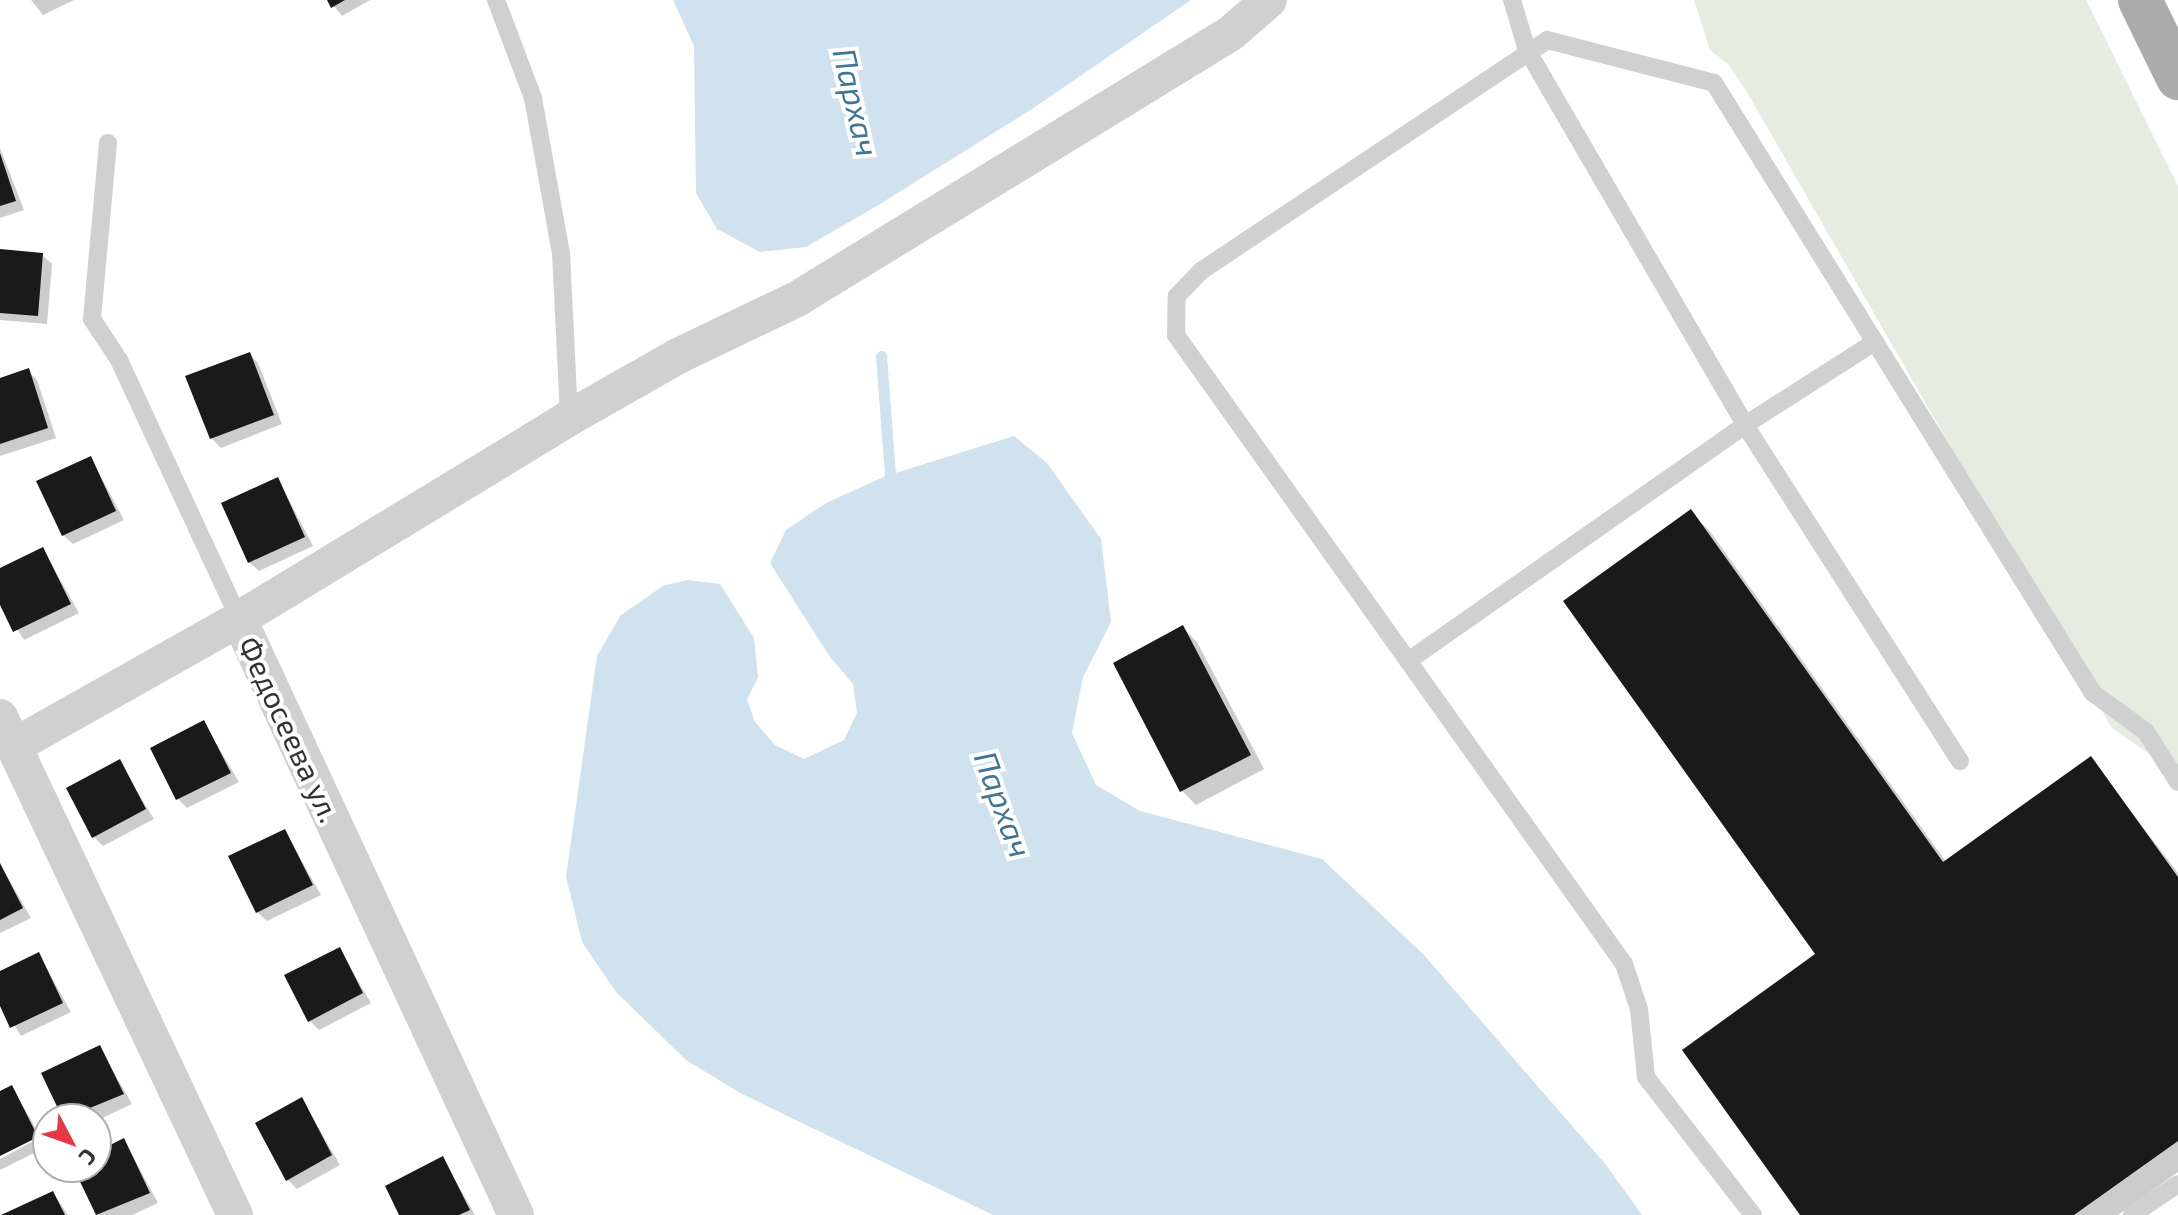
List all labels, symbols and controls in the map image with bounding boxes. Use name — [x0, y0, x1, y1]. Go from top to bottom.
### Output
water label: Пархач — [826, 44, 888, 160]
street label: Федосеева ул. — [231, 630, 349, 828]
water label: Пархач — [967, 746, 1041, 862]
north arrow — [32, 1103, 112, 1183]
text: С — [75, 1144, 103, 1171]

